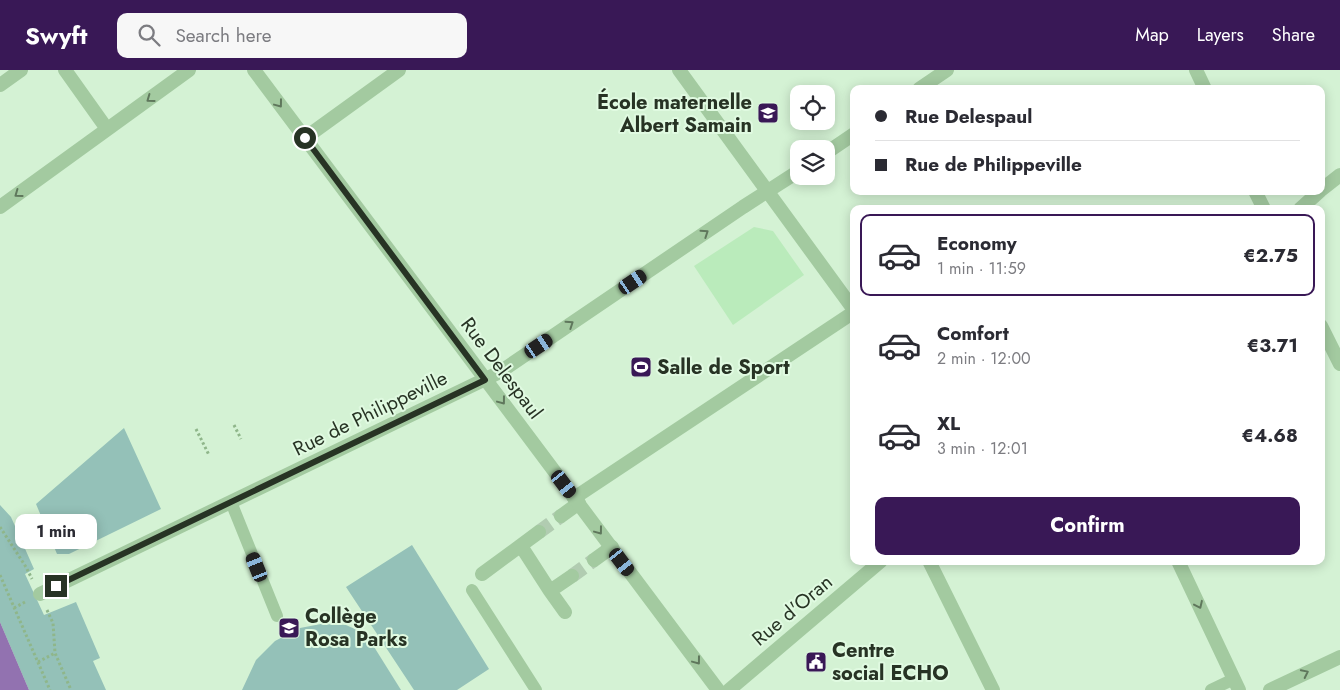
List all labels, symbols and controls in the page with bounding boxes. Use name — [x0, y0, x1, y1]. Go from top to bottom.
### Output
search box — [117, 13, 467, 58]
text: Swyft — [25, 18, 87, 53]
icon: search — [135, 21, 163, 49]
text: Search here — [175, 22, 272, 49]
text: Map — [1135, 22, 1169, 48]
text: Layers — [1197, 22, 1244, 48]
text: Share — [1272, 22, 1315, 48]
map controls — [790, 85, 835, 185]
button: locate — [790, 85, 835, 130]
place label: École maternelle Albert Samain — [597, 87, 752, 140]
one-way arrow — [146, 92, 155, 102]
one-way arrow — [274, 98, 282, 107]
school or university icon: École maternelle Albert Samain — [756, 101, 780, 125]
text: Rue Delespaul — [905, 103, 1032, 130]
route start — [294, 127, 316, 149]
button: layers — [790, 140, 835, 185]
text: Rue de Philippeville — [905, 151, 1082, 178]
one-way arrow — [14, 188, 24, 197]
one-way arrow — [699, 230, 708, 239]
text: Economy — [937, 230, 1017, 257]
icon: car — [877, 233, 922, 278]
text: €2.75 — [1243, 242, 1298, 269]
text: 1 min · 11:59 — [937, 257, 1026, 280]
car — [616, 267, 649, 297]
street label: Rue Delespaul — [454, 311, 550, 425]
text: Comfort — [937, 320, 1009, 347]
one-way arrow — [565, 321, 574, 331]
icon: car — [877, 323, 922, 368]
car — [522, 331, 555, 361]
text: €3.71 — [1247, 332, 1298, 359]
text: 2 min · 12:00 — [937, 347, 1031, 370]
place label: Salle de Sport — [657, 353, 790, 382]
sports icon: Salle de Sport — [629, 355, 653, 379]
street label: Rue de Philippeville — [288, 363, 452, 463]
one-way arrow — [496, 395, 504, 404]
text: XL — [937, 410, 960, 437]
icon: car — [877, 413, 922, 458]
text: €4.68 — [1242, 422, 1298, 449]
text: 3 min · 12:01 — [937, 437, 1028, 460]
car — [548, 468, 579, 500]
button: Confirm — [875, 497, 1300, 555]
callout: 1 min — [15, 514, 97, 548]
text: 1 min — [36, 520, 76, 543]
one-way arrow — [594, 525, 602, 534]
car — [606, 546, 637, 578]
car — [244, 550, 269, 584]
street label: Rue d'Oran — [746, 568, 839, 653]
route end — [45, 575, 67, 597]
one-way arrow — [1192, 600, 1203, 609]
place label: Collège Rosa Parks — [305, 602, 407, 654]
school or university icon: Collège Rosa Parks — [277, 616, 301, 640]
place label: Centre social ECHO — [832, 636, 949, 688]
public building icon: Centre social ECHO — [804, 650, 828, 674]
one-way arrow — [691, 655, 700, 665]
one-way arrow — [1300, 669, 1309, 679]

